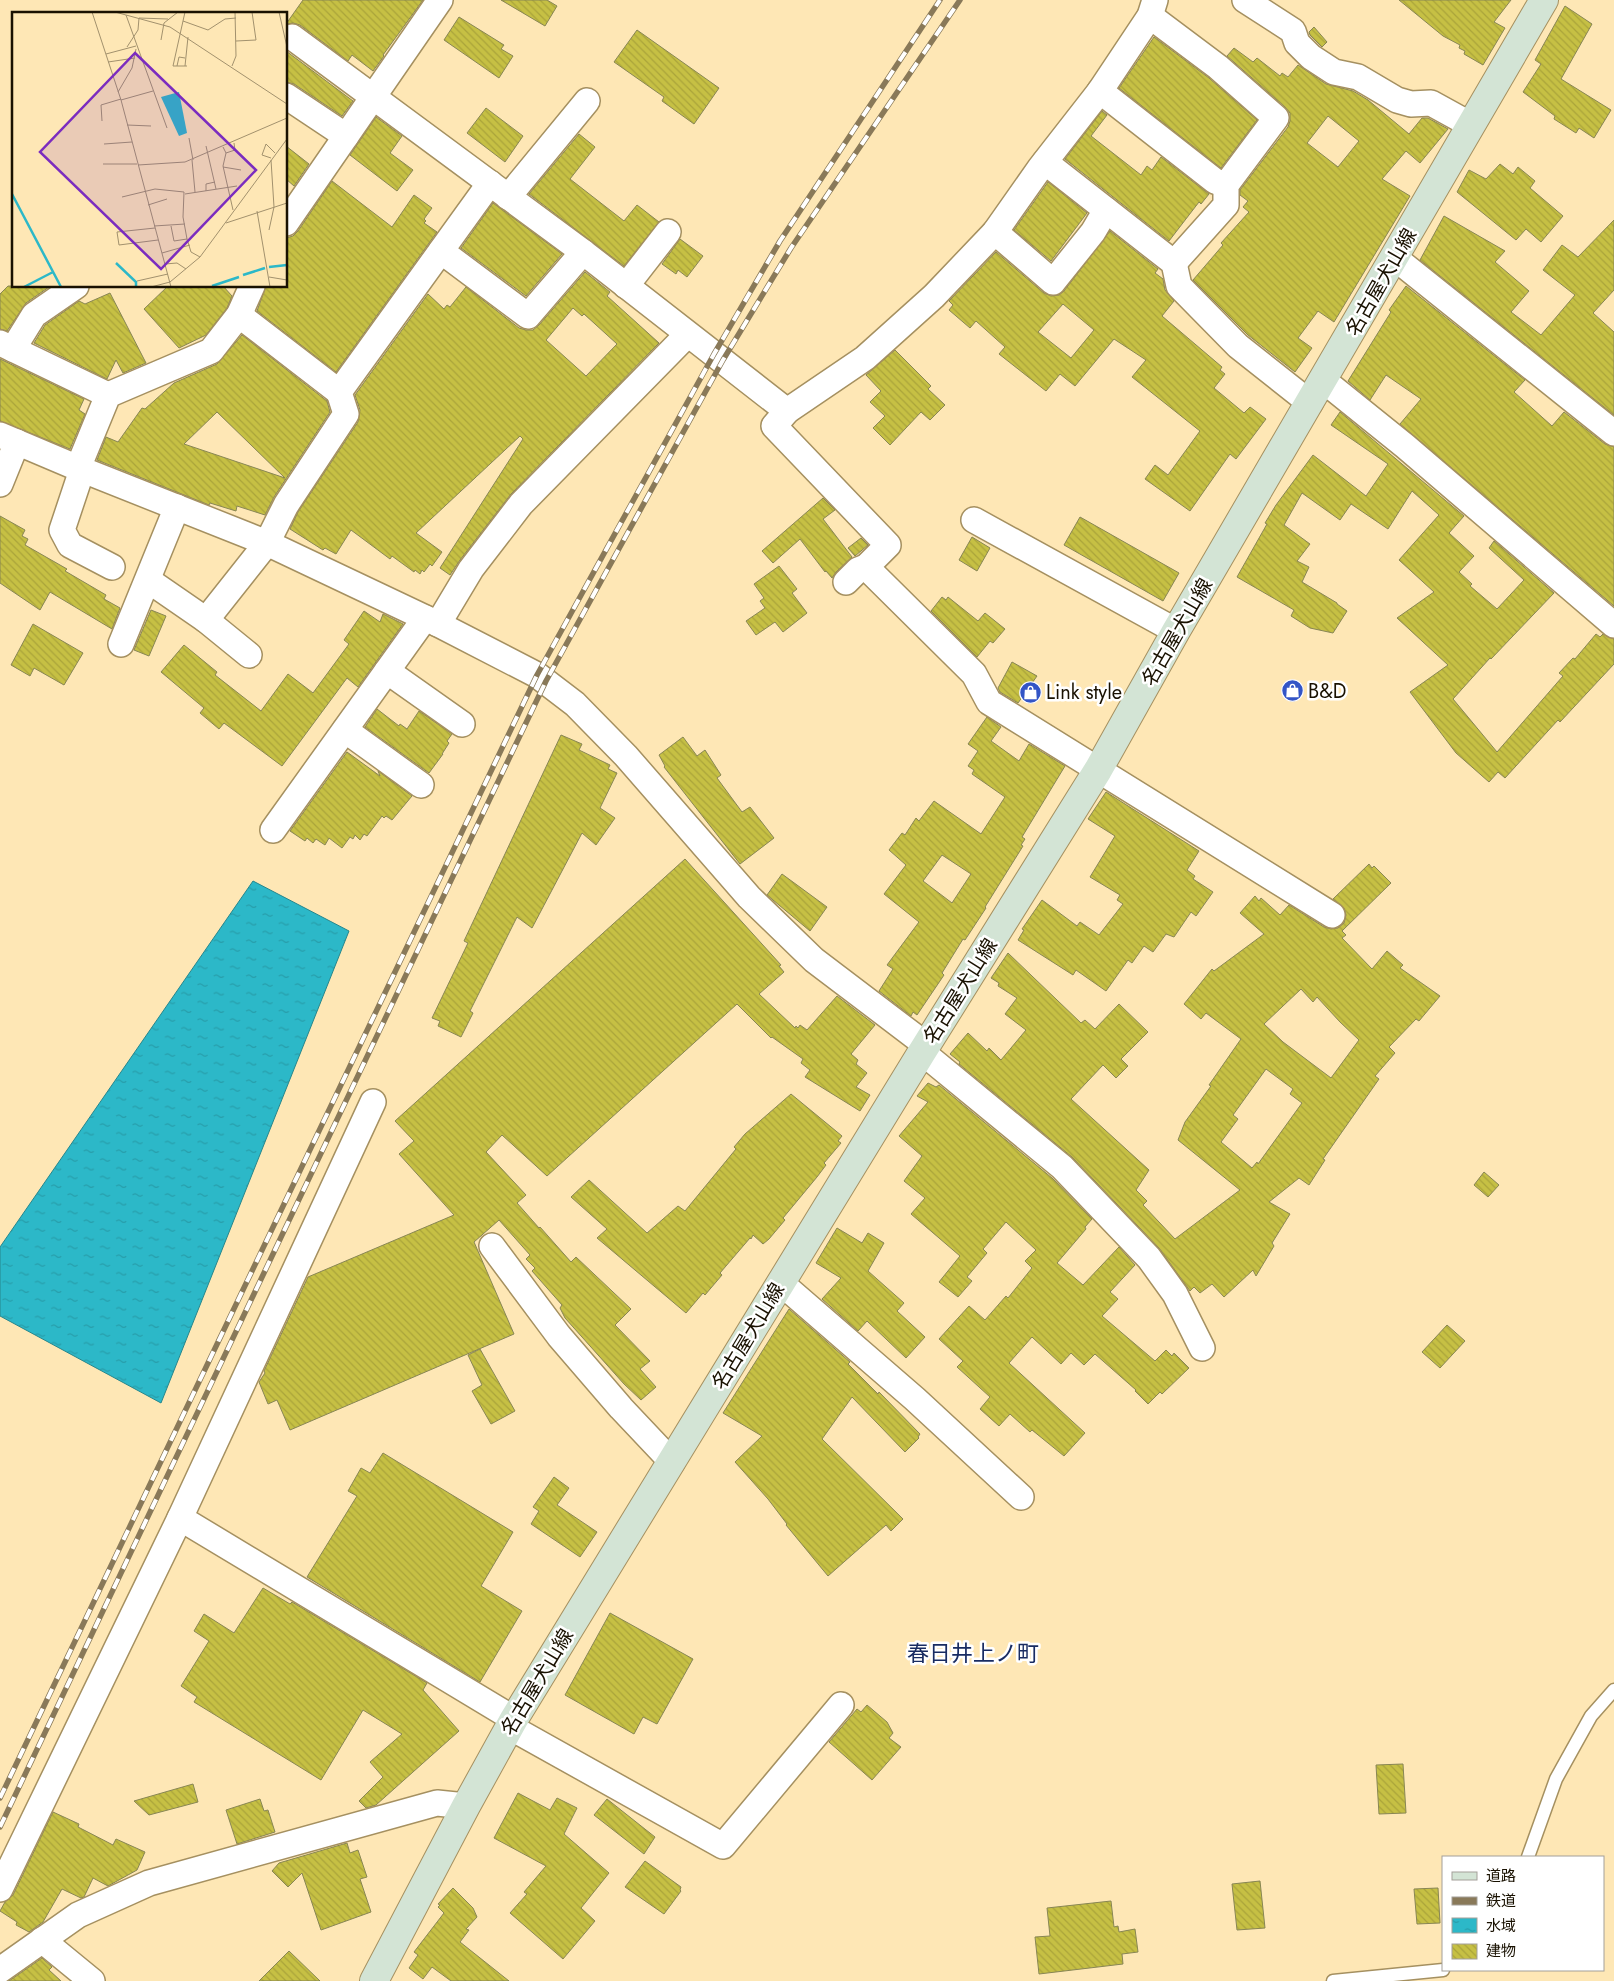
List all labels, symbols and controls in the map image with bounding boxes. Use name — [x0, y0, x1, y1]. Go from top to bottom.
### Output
inset map — [12, 12, 288, 288]
street label: 名古屋犬山線 — [1339, 223, 1424, 341]
street label: 名古屋犬山線 — [1135, 573, 1220, 691]
place label: B&D — [1308, 677, 1346, 706]
place label: Link style — [1046, 678, 1122, 707]
shop icon: B&D — [1280, 679, 1304, 703]
shop icon: Link style — [1018, 680, 1042, 704]
street label: 名古屋犬山線 — [916, 933, 1005, 1050]
street label: 名古屋犬山線 — [705, 1277, 792, 1395]
street label: 名古屋犬山線 — [494, 1623, 581, 1741]
district label: 春日井上ノ町 — [907, 1637, 1039, 1669]
legend — [1442, 1856, 1604, 1971]
text: 道路 — [1486, 1865, 1516, 1887]
text: 鉄道 — [1486, 1890, 1516, 1912]
text: 水域 — [1486, 1915, 1516, 1937]
text: 建物 — [1486, 1940, 1516, 1962]

